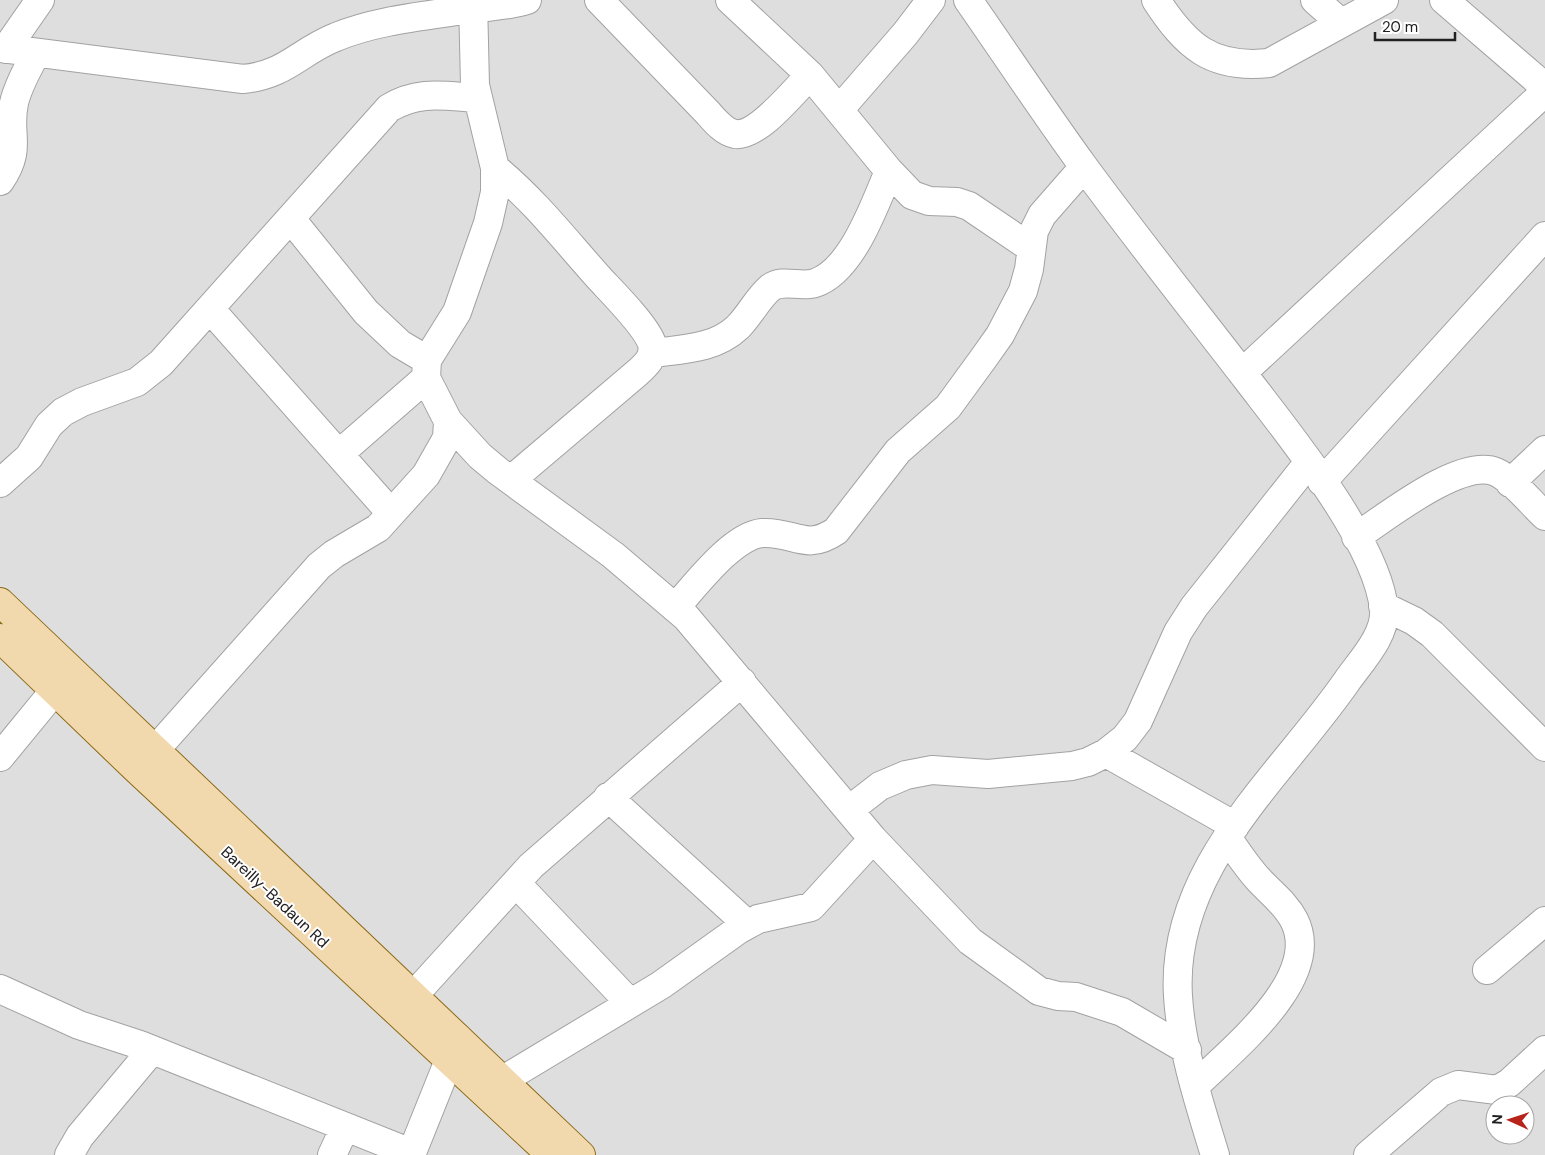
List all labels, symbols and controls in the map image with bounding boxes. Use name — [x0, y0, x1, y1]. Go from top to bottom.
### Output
scale bar — [1375, 10, 1455, 42]
text: 20 m — [1382, 17, 1418, 37]
street label: Bareilly-Badaun Rd — [217, 841, 333, 953]
north arrow — [1485, 1095, 1535, 1145]
text: N — [1488, 1114, 1506, 1125]

